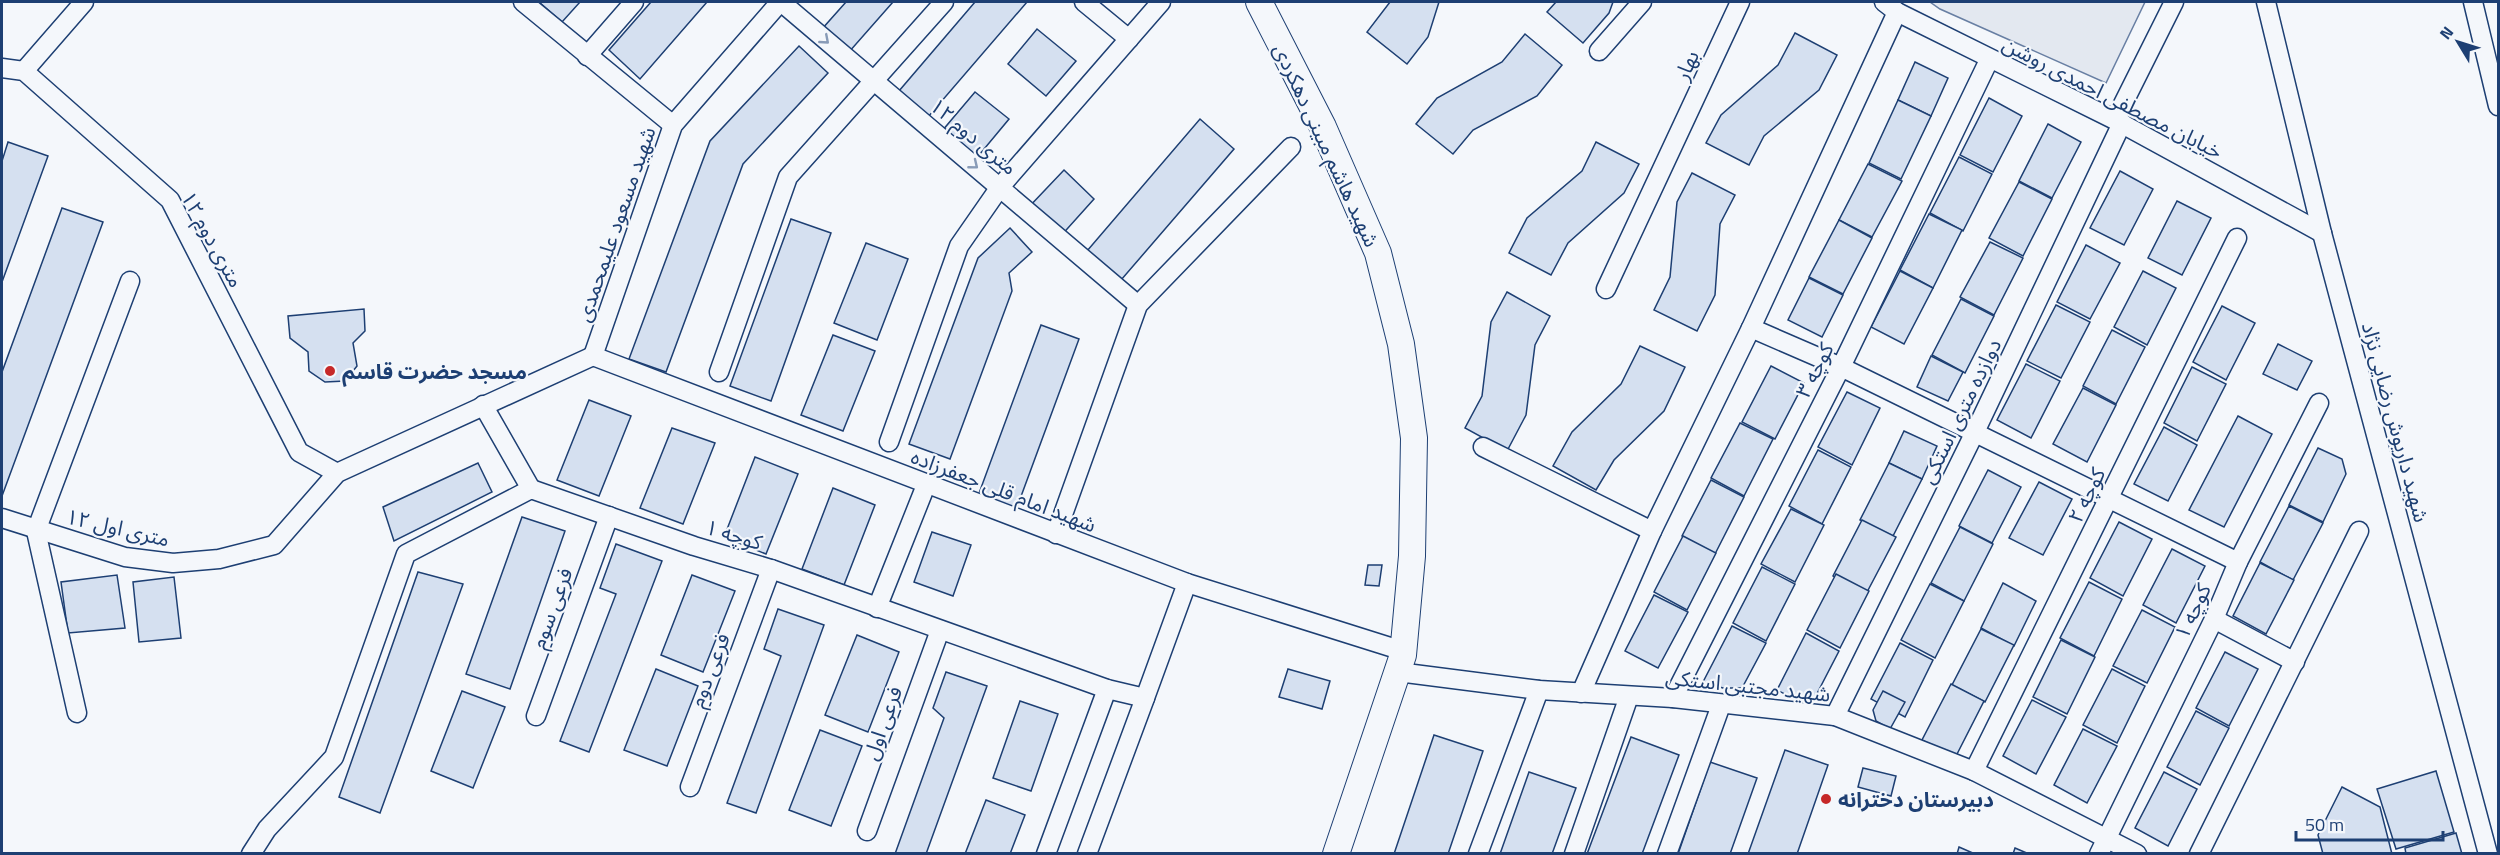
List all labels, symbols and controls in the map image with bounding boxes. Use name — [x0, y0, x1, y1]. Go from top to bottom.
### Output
north arrow — [2428, 12, 2488, 72]
text: N — [2433, 21, 2459, 45]
street label: خیابان مصطفی احمدی روشن — [1997, 27, 2229, 167]
one-way arrow — [818, 33, 829, 44]
street label: شهید هاشم مبینی دهکردی — [1266, 38, 1388, 252]
street label: بهار — [1665, 45, 1707, 86]
street label: ۱۲ متری دوم — [922, 90, 1025, 183]
street label: شهید مسعود علیمحمدی — [567, 122, 663, 326]
one-way arrow — [967, 158, 978, 169]
street label: ۱۲ متری دوم — [172, 185, 253, 294]
street label: شهید داریوش رضایی نژاد — [2354, 318, 2438, 526]
street label: دوازده متری استکی — [1911, 333, 2009, 489]
street label: کوچه ۳ — [1787, 337, 1842, 403]
place label: مسجد حضرت قاسم — [342, 355, 527, 387]
marker: مسجد حضرت قاسم — [323, 364, 337, 378]
street label: شهید امام قلی جعفرزاده — [906, 440, 1101, 541]
street label: کوچه ۲ — [2059, 462, 2113, 528]
street label: ۱۲ متری اول — [63, 500, 173, 554]
street label: کوچه ۱ — [702, 510, 767, 558]
street label: فرعی سوم — [522, 563, 581, 653]
street label: کوچه ۱ — [2165, 578, 2219, 644]
street label: فرعی دوم — [680, 628, 739, 712]
street label: شهید مجتبی استکی — [1664, 660, 1832, 710]
street label: فرعی اول — [854, 681, 910, 765]
place label: دبیرستان دخترانه — [1838, 783, 1994, 815]
marker: دبیرستان دخترانه — [1819, 792, 1833, 806]
scale bar — [2296, 804, 2443, 842]
text: 50 m — [2305, 811, 2344, 838]

